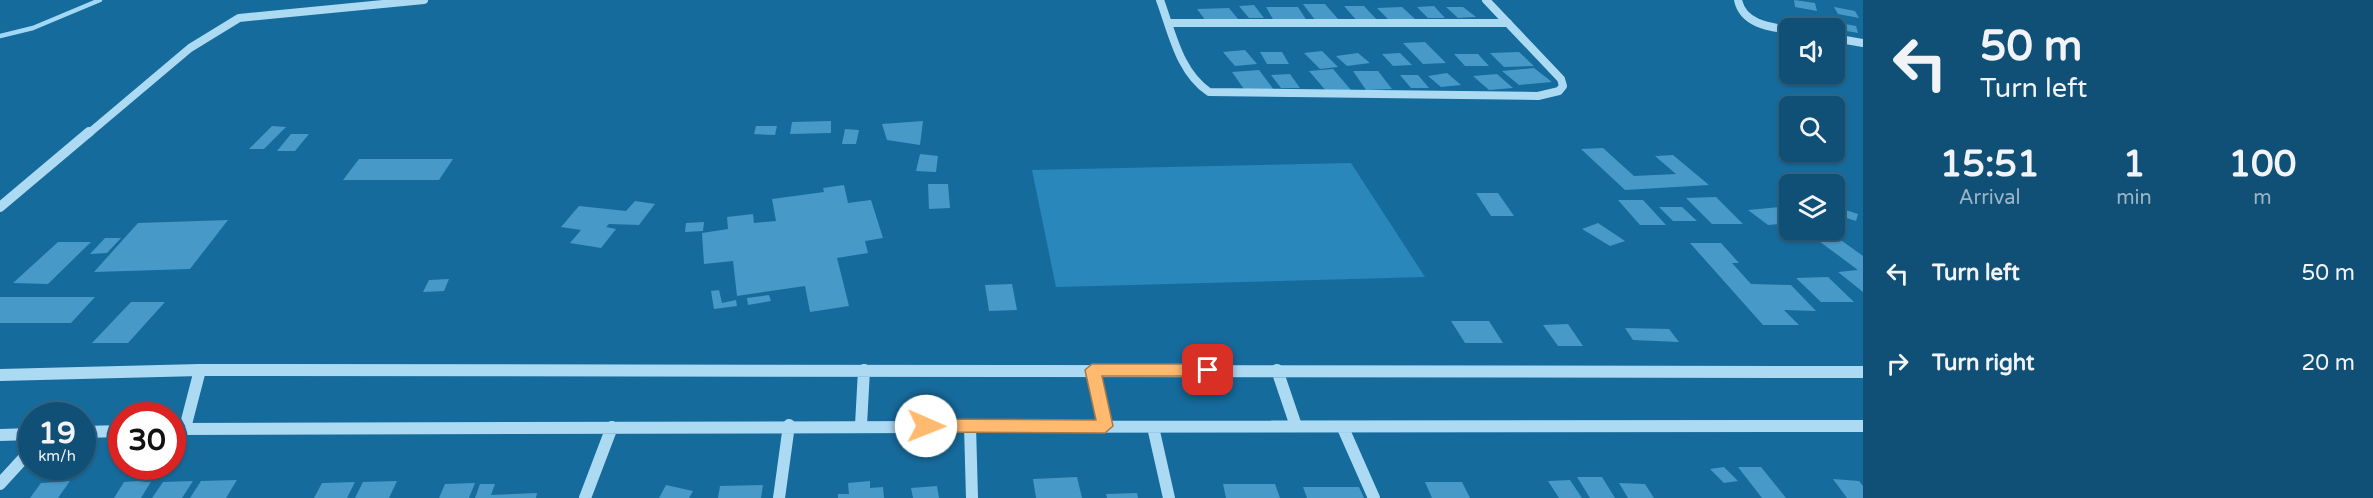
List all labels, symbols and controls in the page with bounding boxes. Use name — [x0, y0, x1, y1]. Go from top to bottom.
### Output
map controls — [1779, 18, 1845, 240]
button: sound — [1779, 18, 1845, 84]
text: 50 m — [1980, 21, 2082, 72]
icon: left — [1881, 24, 1959, 102]
text: Turn left — [1980, 72, 2087, 105]
button: search — [1779, 96, 1845, 162]
text: 15:51 — [1940, 143, 2040, 186]
text: 1 — [2123, 143, 2145, 186]
text: 100 — [2228, 143, 2296, 186]
button: layers — [1779, 174, 1845, 240]
text: Arrival — [1959, 186, 2021, 210]
text: min — [2116, 186, 2152, 210]
text: m — [2253, 186, 2272, 210]
icon: left — [1881, 257, 1914, 290]
text: Turn left — [1932, 260, 2020, 286]
text: 50 m — [2301, 260, 2355, 286]
pin — [1182, 344, 1233, 395]
icon: right — [1881, 347, 1914, 380]
text: Turn right — [1932, 350, 2034, 376]
text: 20 m — [2301, 350, 2355, 376]
icon: arrive — [1191, 353, 1224, 386]
position arrow — [894, 394, 958, 458]
speed limit sign: 30 — [108, 402, 186, 480]
text: 19 — [38, 415, 76, 452]
text: km/h — [38, 447, 76, 465]

